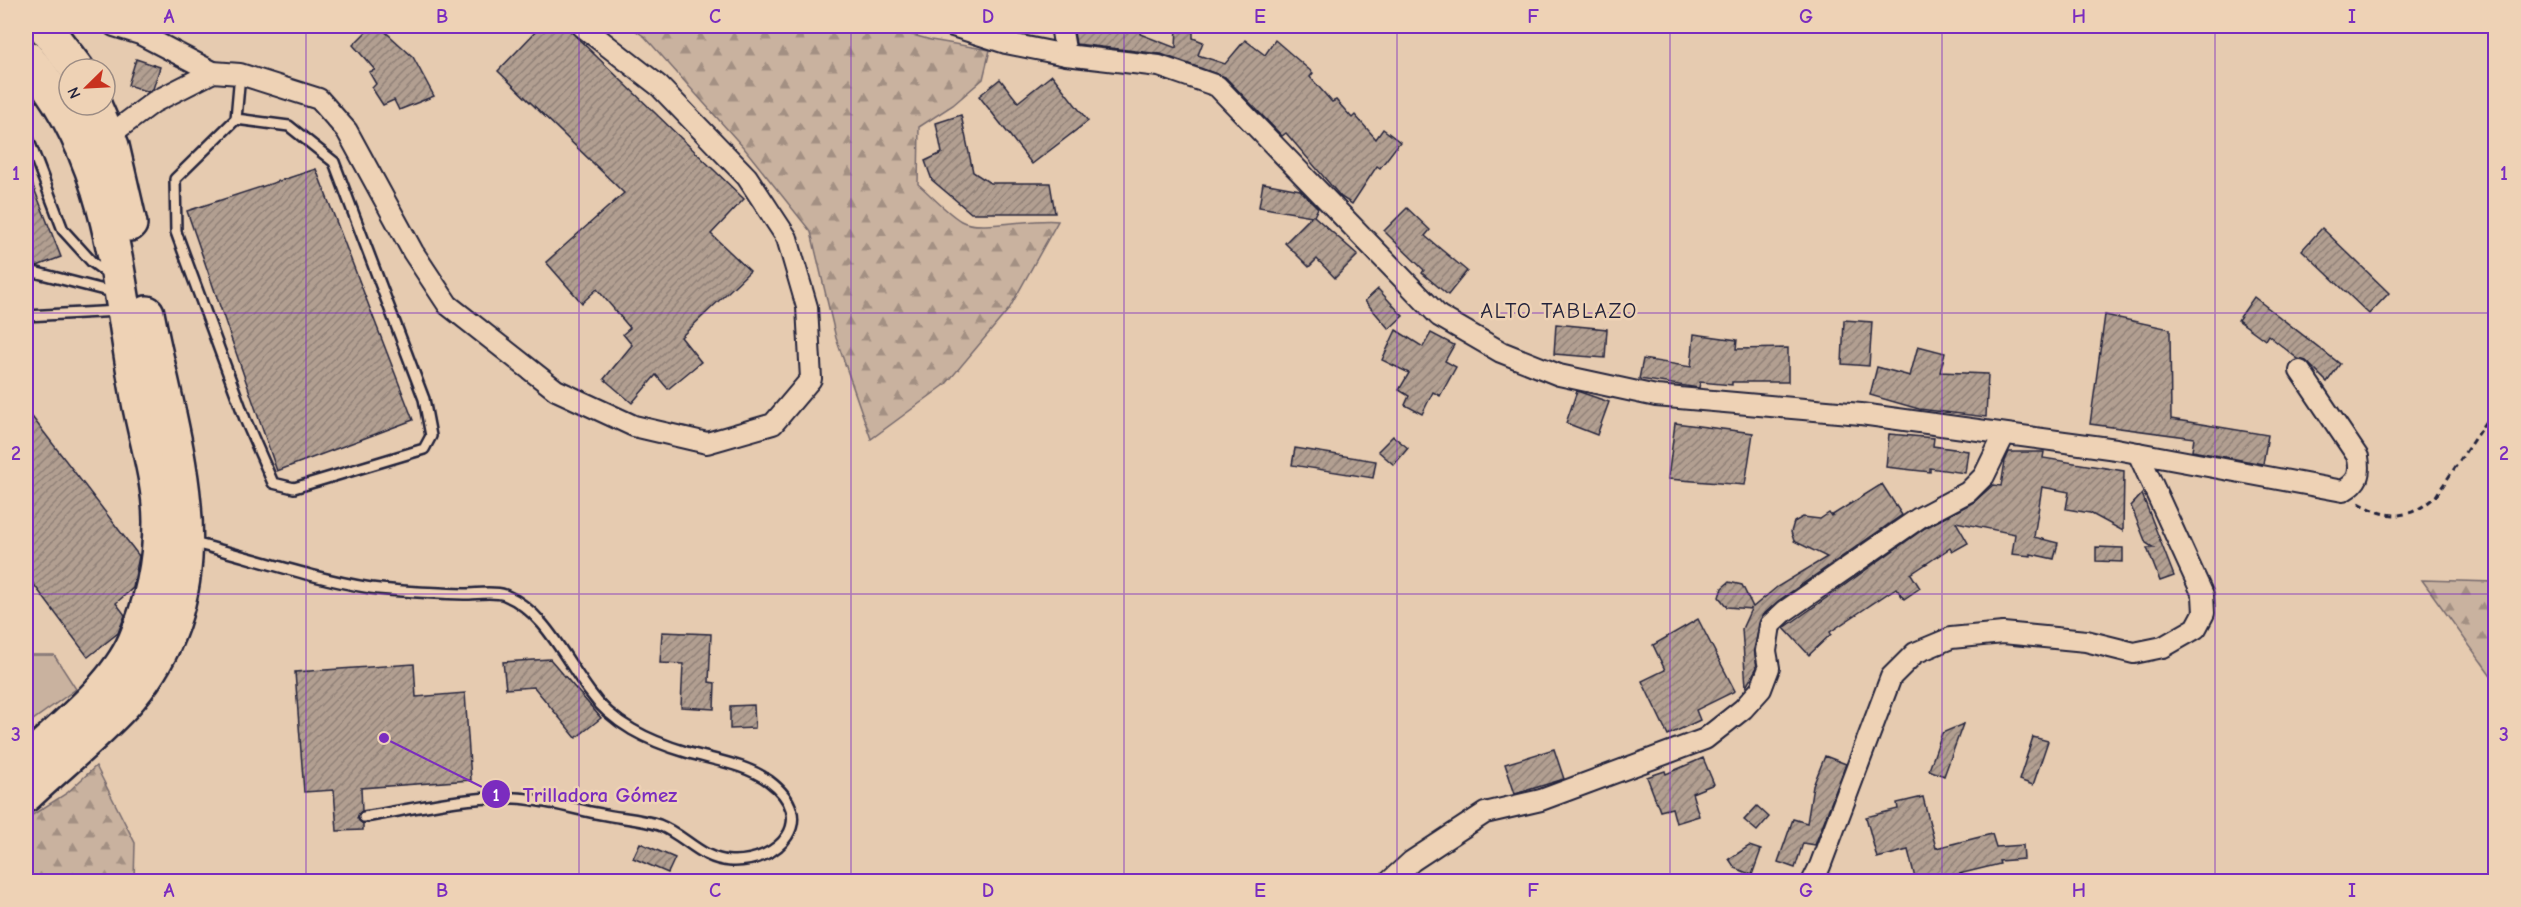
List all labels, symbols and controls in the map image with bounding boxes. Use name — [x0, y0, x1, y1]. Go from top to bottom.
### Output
text: A — [163, 5, 175, 28]
text: B — [436, 5, 448, 28]
text: C — [709, 5, 721, 28]
text: D — [982, 5, 994, 28]
text: E — [1254, 5, 1266, 28]
text: F — [1527, 5, 1539, 28]
text: G — [1799, 5, 1813, 28]
text: H — [2072, 5, 2086, 28]
text: I — [2348, 5, 2356, 28]
north arrow — [57, 57, 117, 117]
text: N — [64, 84, 85, 101]
text: 1 — [12, 162, 20, 185]
text: 1 — [2500, 162, 2508, 185]
district label: ALTO TABLAZO — [1480, 298, 1638, 324]
text: 2 — [11, 442, 21, 465]
text: 2 — [2499, 442, 2509, 465]
text: 3 — [11, 723, 21, 746]
text: 3 — [2499, 723, 2509, 746]
callout: Trilladora Gómez — [481, 775, 689, 814]
text: Trilladora Gómez — [523, 783, 677, 807]
text: 1 — [492, 785, 500, 806]
text: A — [163, 879, 175, 902]
text: B — [436, 879, 448, 902]
text: C — [709, 879, 721, 902]
text: D — [982, 879, 994, 902]
text: E — [1254, 879, 1266, 902]
text: F — [1527, 879, 1539, 902]
text: G — [1799, 879, 1813, 902]
text: H — [2072, 879, 2086, 902]
text: I — [2348, 879, 2356, 902]

